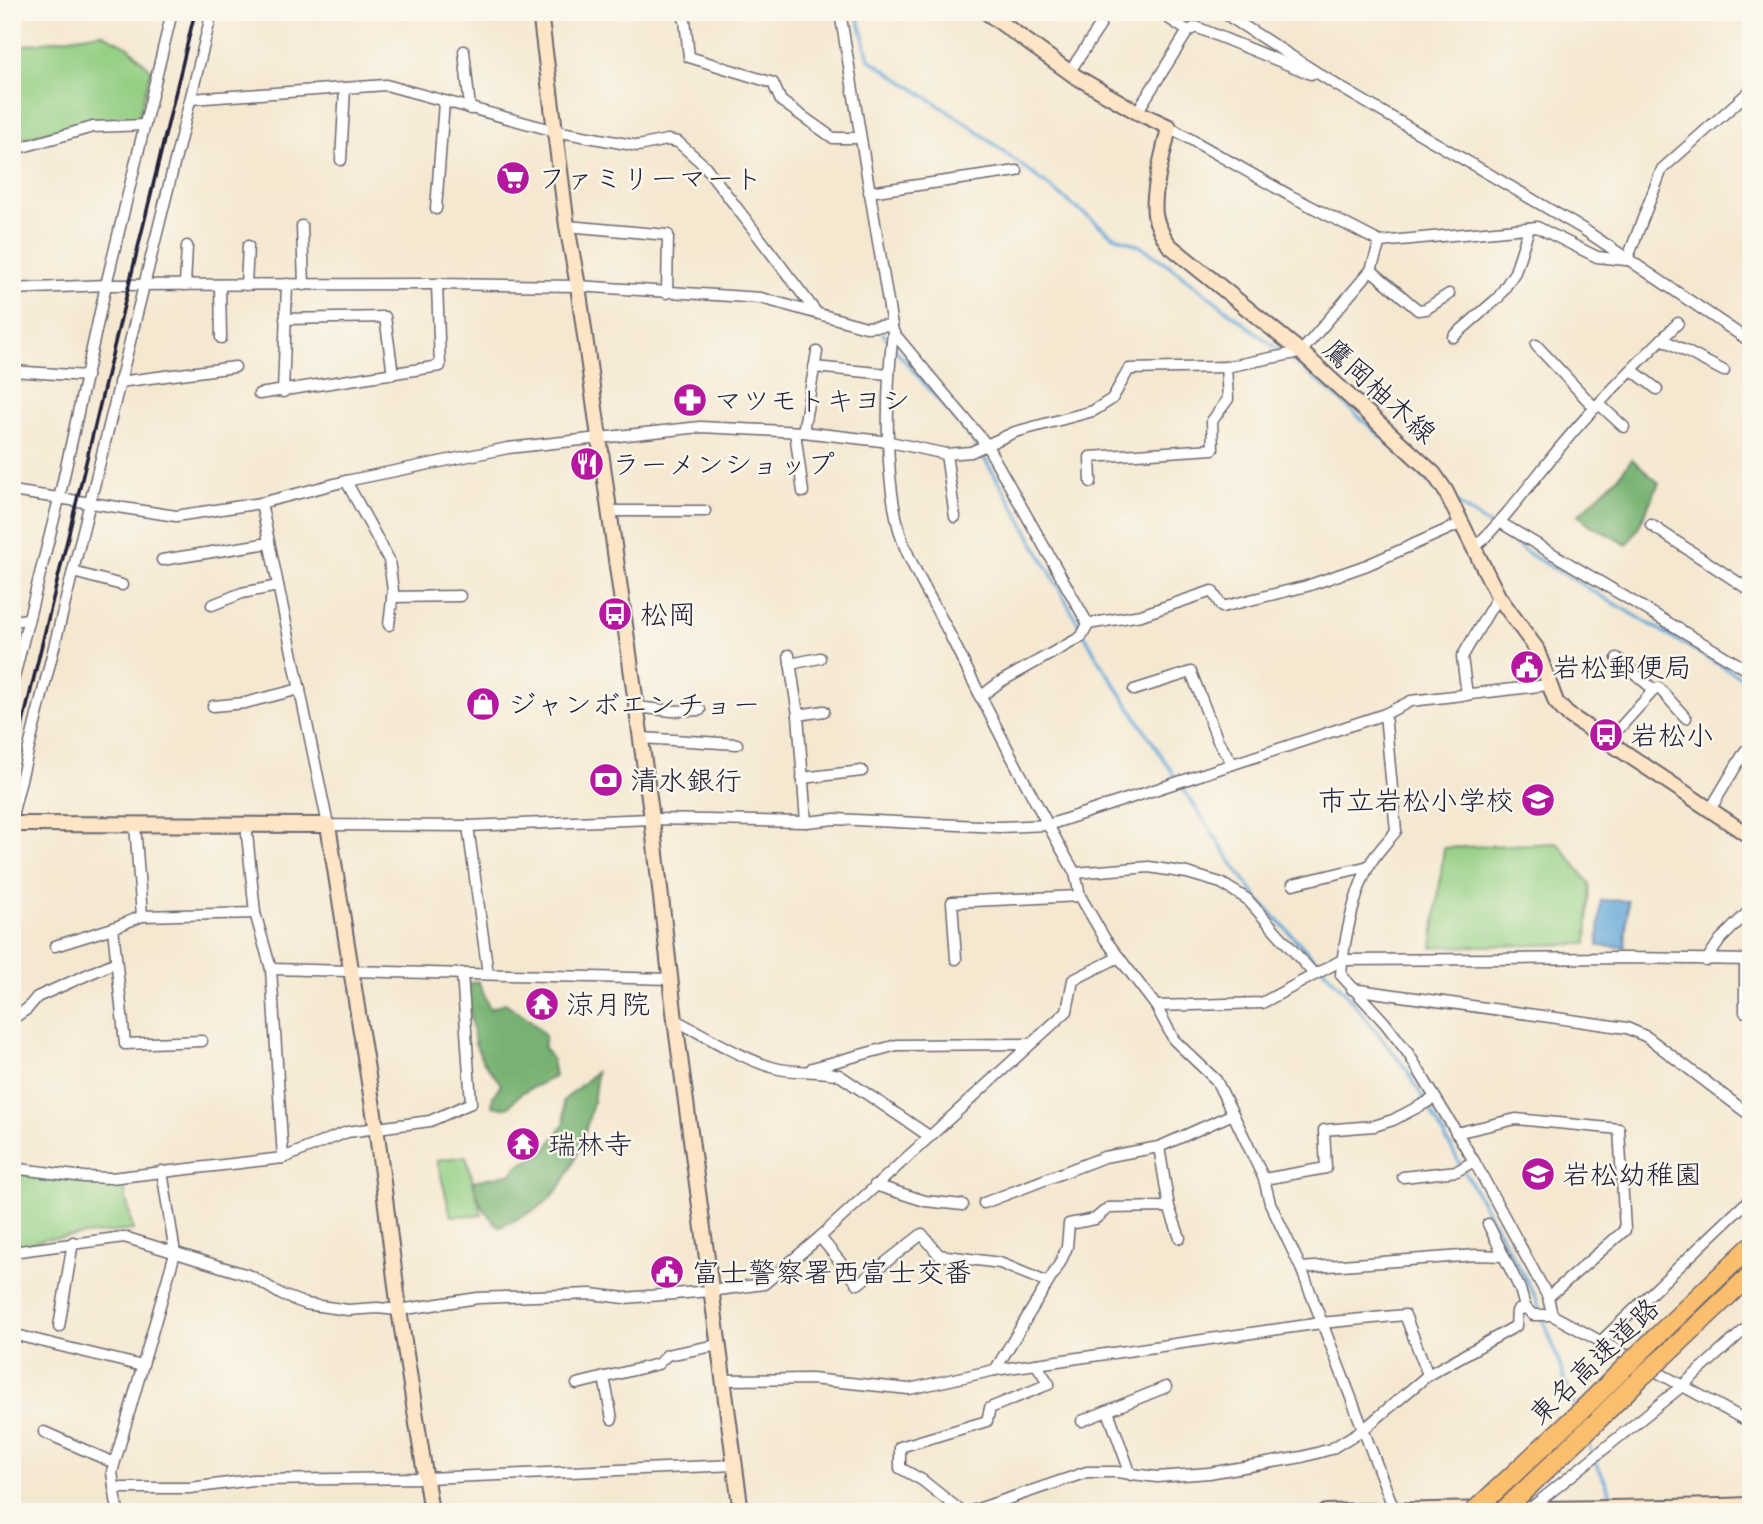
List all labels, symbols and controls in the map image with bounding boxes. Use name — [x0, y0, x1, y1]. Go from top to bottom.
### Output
supermarket icon: ファミリーマート — [494, 159, 532, 197]
place label: ファミリーマート — [538, 161, 763, 196]
street label: 鷹岡柚木線 — [1316, 331, 1444, 451]
pharmacy icon: マツモトキヨシ — [671, 381, 709, 419]
place label: マツモトキヨシ — [714, 383, 910, 418]
restaurant icon: ラーメンショップ — [568, 445, 606, 483]
place label: ラーメンショップ — [612, 447, 835, 482]
bus stop icon: 松岡 — [596, 595, 634, 633]
place label: 松岡 — [640, 597, 696, 632]
public building icon: 岩松郵便局 — [1508, 648, 1546, 686]
place label: 岩松郵便局 — [1552, 650, 1692, 685]
shop icon: ジャンボエンチョー — [464, 685, 502, 723]
place label: ジャンボエンチョー — [508, 687, 761, 722]
bus stop icon: 岩松小 — [1587, 716, 1625, 754]
place label: 岩松小 — [1630, 718, 1714, 753]
bank icon: 清水銀行 — [587, 761, 625, 799]
place label: 清水銀行 — [630, 763, 742, 798]
school or university icon: 市立岩松小学校 — [1519, 781, 1557, 819]
place label: 市立岩松小学校 — [1318, 783, 1514, 818]
temple icon: 涼月院 — [523, 985, 561, 1023]
place label: 涼月院 — [566, 987, 650, 1022]
temple icon: 瑞林寺 — [504, 1125, 542, 1163]
place label: 瑞林寺 — [548, 1127, 632, 1162]
school or university icon: 岩松幼稚園 — [1519, 1155, 1557, 1193]
place label: 岩松幼稚園 — [1562, 1157, 1702, 1192]
public building icon: 富士警察署西富士交番 — [648, 1253, 686, 1291]
place label: 富士警察署西富士交番 — [692, 1255, 972, 1290]
street label: 東名高速道路 — [1521, 1290, 1667, 1432]

